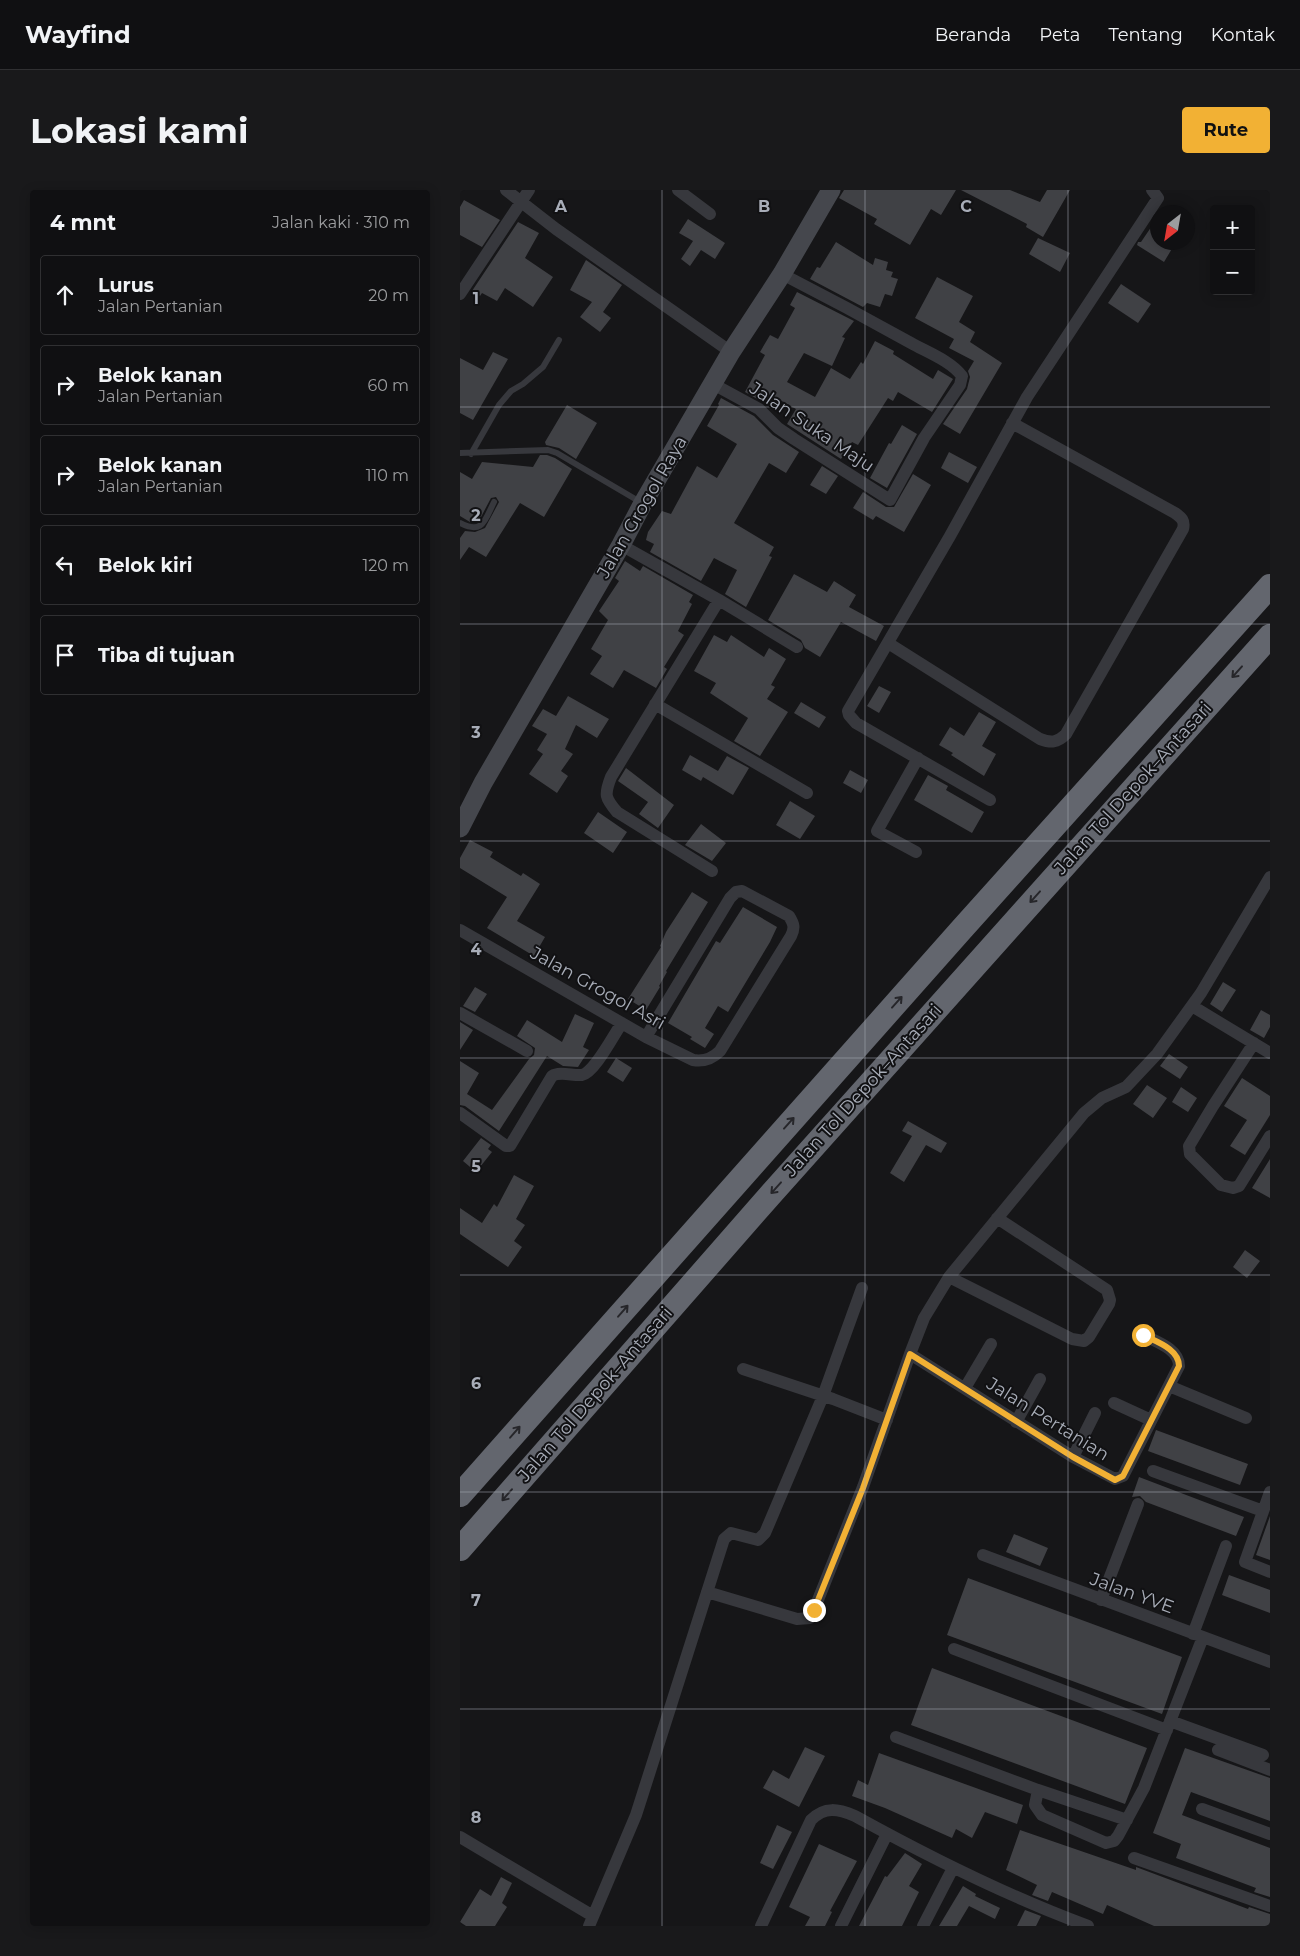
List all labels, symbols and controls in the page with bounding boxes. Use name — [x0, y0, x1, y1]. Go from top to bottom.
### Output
text: Wayfind — [25, 20, 131, 49]
text: Beranda — [935, 24, 1011, 46]
text: Peta — [1039, 24, 1080, 46]
text: Tentang — [1108, 24, 1183, 46]
text: Kontak — [1211, 24, 1275, 46]
button: Rute — [1182, 107, 1270, 153]
text: Lokasi kami — [30, 109, 249, 152]
text: A — [554, 197, 568, 216]
text: B — [758, 197, 770, 216]
text: C — [960, 197, 972, 216]
north arrow — [1150, 205, 1195, 250]
map controls — [1210, 205, 1255, 295]
button: + — [1210, 205, 1255, 250]
text: 4 mnt — [50, 210, 116, 235]
text: Jalan kaki · 310 m — [272, 213, 410, 232]
button: − — [1210, 250, 1255, 295]
text: Lurus — [98, 274, 154, 297]
icon: ahead — [51, 281, 79, 309]
text: 20 m — [368, 286, 409, 305]
text: 1 — [473, 289, 479, 308]
text: Jalan Pertanian — [98, 297, 223, 316]
text: Belok kanan — [98, 364, 222, 387]
icon: right — [51, 371, 79, 399]
text: 60 m — [367, 376, 409, 395]
street label: Jalan Suka Maju — [745, 377, 879, 477]
text: Jalan Pertanian — [98, 387, 223, 406]
street label: Jalan Grogol Raya — [592, 432, 692, 583]
text: Belok kanan — [98, 454, 222, 477]
icon: right — [51, 461, 79, 489]
text: 110 m — [366, 466, 409, 485]
text: Jalan Pertanian — [98, 477, 223, 496]
text: 2 — [471, 506, 481, 525]
icon: left — [51, 551, 79, 579]
text: Belok kiri — [98, 554, 193, 577]
text: 120 m — [362, 556, 409, 575]
icon: arrive — [51, 641, 79, 669]
text: Tiba di tujuan — [98, 644, 235, 667]
one-way arrow — [1232, 665, 1243, 678]
street label: Jalan Tol Depok–Antasari — [1049, 697, 1216, 880]
text: 3 — [470, 723, 481, 742]
one-way arrow — [1029, 890, 1041, 903]
text: 4 — [470, 940, 482, 959]
street label: Jalan Grogol Asri — [526, 941, 669, 1034]
one-way arrow — [891, 996, 902, 1009]
street label: Jalan Tol Depok–Antasari — [779, 999, 946, 1182]
one-way arrow — [783, 1117, 794, 1130]
text: 5 — [471, 1157, 481, 1176]
one-way arrow — [771, 1181, 782, 1194]
street label: Jalan Tol Depok–Antasari — [512, 1302, 677, 1487]
one-way arrow — [617, 1304, 629, 1317]
route start — [1132, 1324, 1155, 1347]
street label: Jalan Pertanian — [982, 1372, 1113, 1466]
text: 6 — [471, 1374, 481, 1393]
one-way arrow — [510, 1426, 521, 1439]
one-way arrow — [502, 1488, 513, 1501]
street label: Jalan YVE — [1086, 1567, 1177, 1618]
text: 7 — [471, 1591, 481, 1610]
route end — [803, 1599, 826, 1622]
text: 8 — [471, 1808, 481, 1827]

